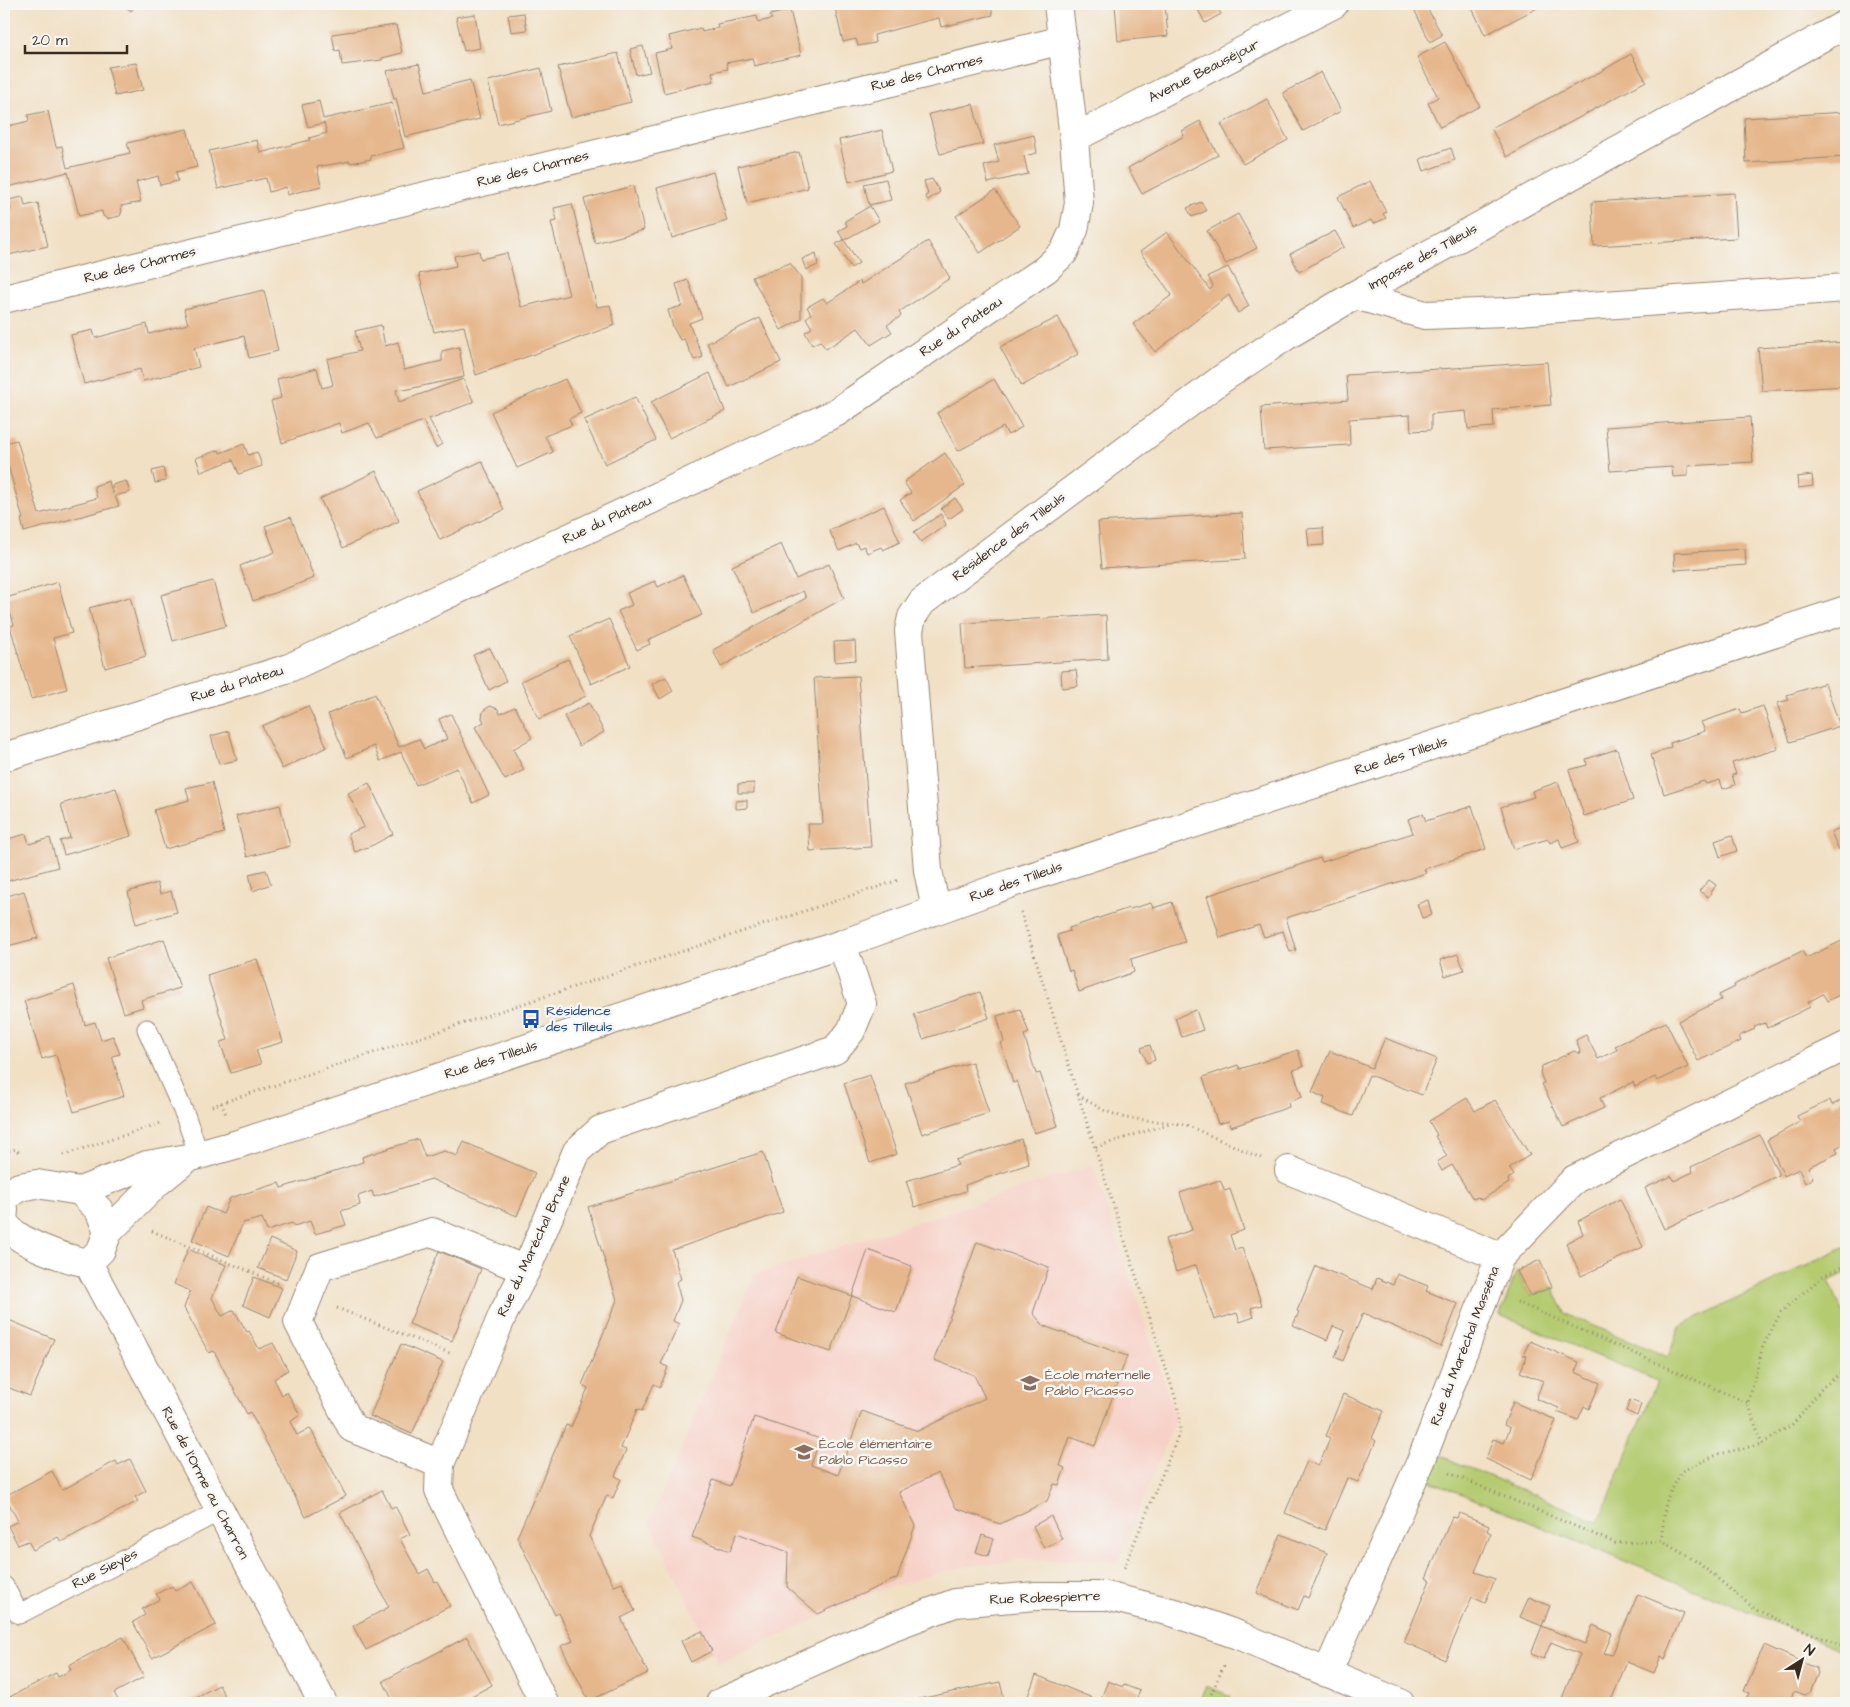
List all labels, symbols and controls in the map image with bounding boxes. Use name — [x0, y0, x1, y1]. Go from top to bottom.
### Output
scale bar — [25, 22, 128, 54]
text: 20 m — [32, 30, 68, 51]
street label: Avenue Beauséjour — [1145, 34, 1263, 108]
street label: Rue des Charmes — [869, 49, 985, 97]
street label: Rue des Charmes — [475, 145, 591, 193]
street label: Impasse des Tilleuls — [1365, 219, 1481, 295]
street label: Rue des Charmes — [82, 241, 198, 289]
street label: Rue du Plateau — [916, 292, 1006, 362]
street label: Résidence des Tilleuls — [948, 488, 1070, 586]
street label: Rue du Plateau — [559, 491, 655, 549]
street label: Rue du Plateau — [188, 660, 286, 708]
street label: Rue des Tilleuls — [1352, 732, 1450, 780]
street label: Rue des Tilleuls — [967, 857, 1065, 907]
place label: Résidence des Tilleuls — [546, 1001, 613, 1037]
bus stop icon: Résidence des Tilleuls — [520, 1008, 542, 1030]
street label: Rue des Tilleuls — [442, 1036, 540, 1084]
street label: Rue du Maréchal Brune — [492, 1171, 576, 1320]
street label: Rue du Maréchal Masséna — [1425, 1263, 1505, 1429]
place label: École maternelle Pablo Picasso — [1045, 1365, 1151, 1401]
school or university icon: École maternelle Pablo Picasso — [1019, 1372, 1041, 1394]
street label: Rue de l'Orme au Charron — [156, 1403, 254, 1563]
place label: École élémentaire Pablo Picasso — [819, 1434, 933, 1470]
school or university icon: École élémentaire Pablo Picasso — [793, 1441, 815, 1463]
street label: Rue Sieyès — [69, 1544, 141, 1594]
street label: Rue Robespierre — [989, 1586, 1101, 1610]
north arrow — [1778, 1634, 1828, 1684]
text: N — [1800, 1640, 1819, 1661]

